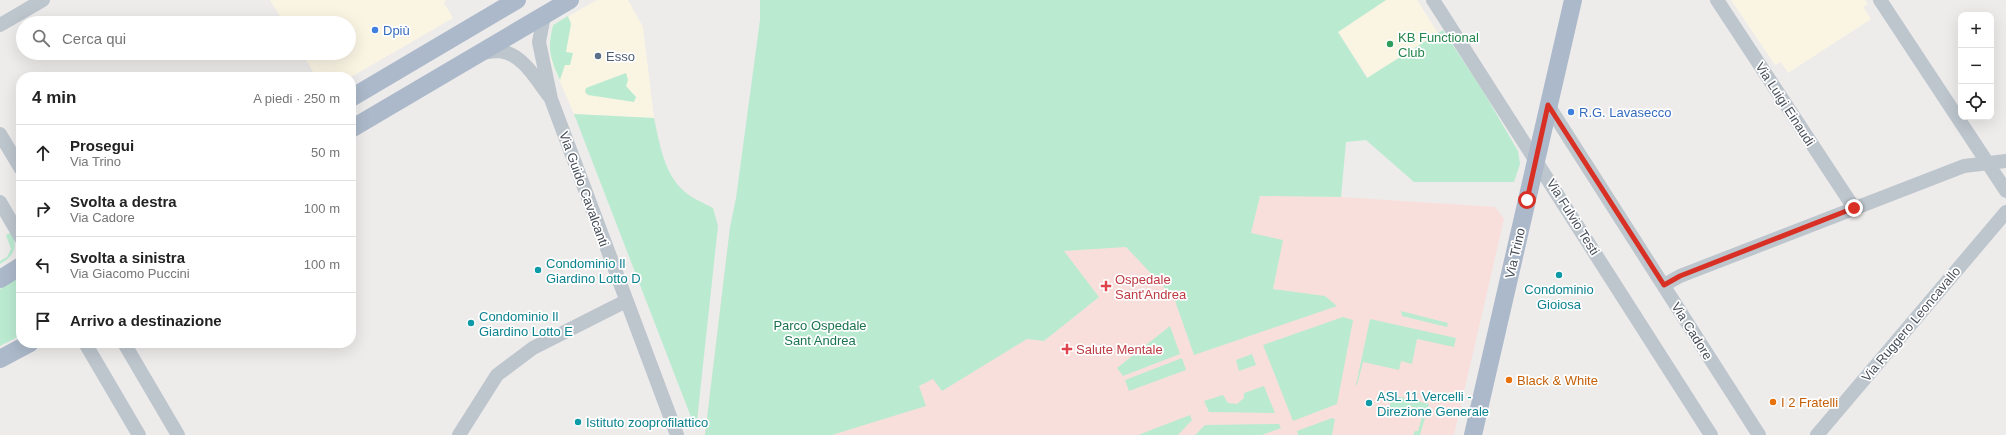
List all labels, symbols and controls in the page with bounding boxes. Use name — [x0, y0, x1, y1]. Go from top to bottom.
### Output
map controls — [1958, 12, 1994, 120]
button: + — [1958, 12, 1994, 48]
search box — [16, 16, 356, 60]
place label: Dpiù — [383, 23, 410, 38]
marker: Dpiù — [370, 25, 380, 35]
icon: search — [30, 27, 52, 49]
text: Cerca qui — [62, 30, 126, 47]
place label: KB Functional Club — [1398, 30, 1479, 60]
marker: KB Functional Club — [1385, 39, 1395, 49]
button: − — [1958, 48, 1994, 84]
place label: Esso — [606, 49, 635, 64]
marker: Esso — [593, 51, 603, 61]
street label: Via Luigi Einaudi — [1752, 59, 1818, 149]
button: locate — [1958, 84, 1994, 120]
text: 4 min — [32, 88, 76, 107]
text: A piedi · 250 m — [253, 91, 340, 106]
place label: R.G. Lavasecco — [1579, 105, 1672, 120]
marker: R.G. Lavasecco — [1566, 107, 1576, 117]
street label: Via Guido Cavalcanti — [556, 130, 612, 249]
text: Prosegui — [70, 137, 134, 154]
icon: ahead — [32, 142, 54, 164]
text: 50 m — [311, 145, 340, 160]
text: Via Trino — [70, 154, 121, 169]
street label: Via Fulvio Testi — [1544, 176, 1602, 258]
route start — [1518, 191, 1536, 209]
text: Svolta a destra — [70, 193, 177, 210]
icon: right — [32, 198, 54, 220]
route end — [1845, 199, 1863, 217]
text: 100 m — [304, 201, 340, 216]
text: Via Cadore — [70, 210, 135, 225]
street label: Via Trino — [1502, 226, 1528, 280]
text: Svolta a sinistra — [70, 249, 185, 266]
icon: left — [32, 254, 54, 276]
place label: Condominio Il Giardino Lotto D — [546, 256, 641, 286]
text: 100 m — [304, 257, 340, 272]
street label: Via Ruggero Leoncavallo — [1859, 264, 1963, 384]
marker: Condominio Il Giardino Lotto D — [533, 265, 543, 275]
text: Via Giacomo Puccini — [70, 266, 190, 281]
marker: Condominio Gioiosa — [1554, 270, 1564, 280]
place label: Ospedale Sant'Andrea — [1115, 272, 1187, 302]
marker: Ospedale Sant'Andrea — [1100, 280, 1112, 292]
place label: Condominio Gioiosa — [1524, 282, 1594, 312]
street label: Via Cadore — [1668, 300, 1716, 362]
place label: Condominio Il Giardino Lotto E — [479, 309, 573, 339]
icon: arrive — [32, 310, 54, 332]
text: Arrivo a destinazione — [70, 312, 222, 329]
marker: Condominio Il Giardino Lotto E — [466, 318, 476, 328]
park label: Parco Ospedale Sant Andrea — [773, 318, 867, 348]
place label: Salute Mentale — [1076, 342, 1163, 357]
marker: Salute Mentale — [1061, 343, 1073, 355]
place label: Black & White — [1517, 373, 1598, 388]
marker: Black & White — [1504, 375, 1514, 385]
place label: ASL 11 Vercelli - Direzione Generale — [1377, 389, 1489, 419]
place label: I 2 Fratelli — [1781, 395, 1838, 410]
marker: I 2 Fratelli — [1768, 397, 1778, 407]
marker: ASL 11 Vercelli - Direzione Generale — [1364, 398, 1374, 408]
place label: Istituto zooprofilattico — [586, 415, 708, 430]
marker: Istituto zooprofilattico — [573, 417, 583, 427]

